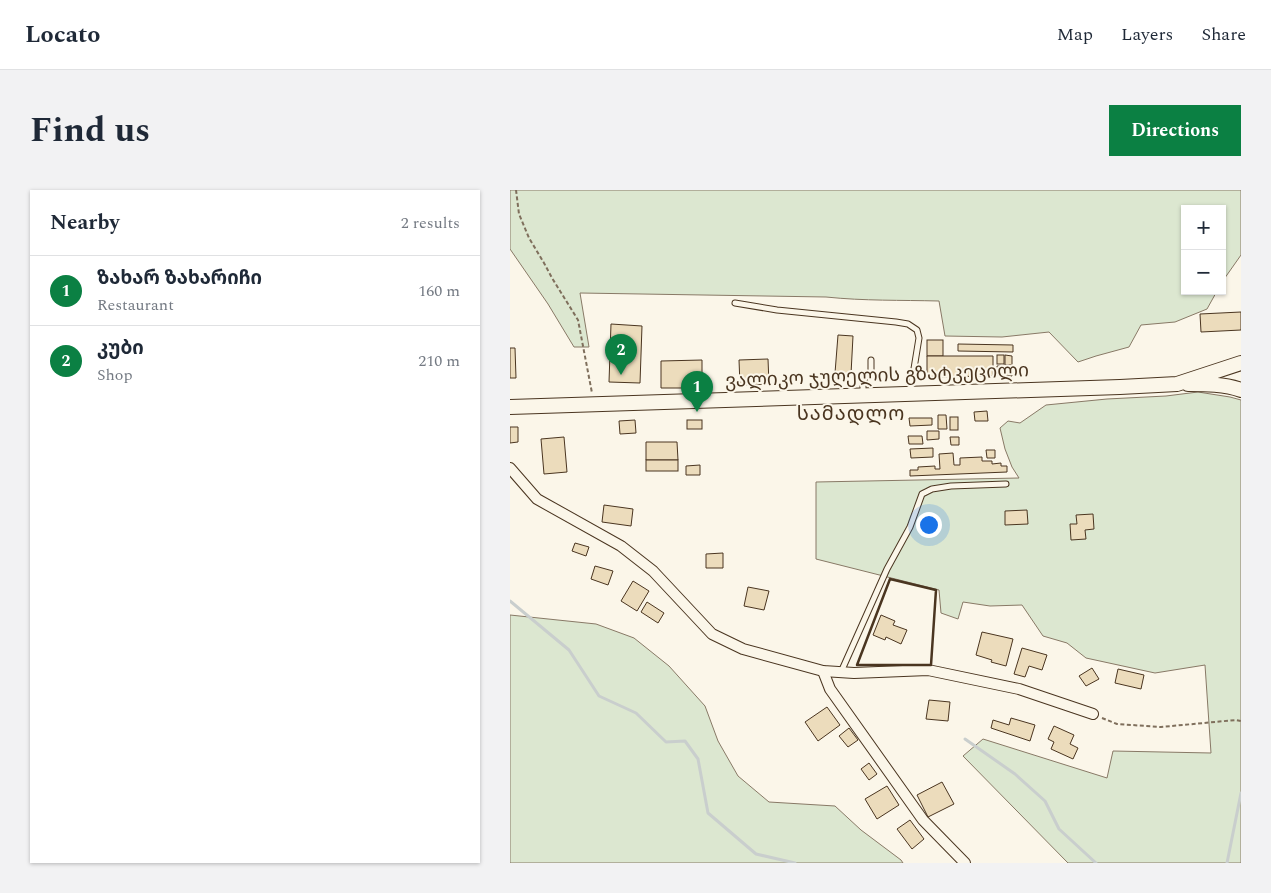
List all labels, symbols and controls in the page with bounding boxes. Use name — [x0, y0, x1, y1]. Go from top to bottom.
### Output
text: Locato — [25, 17, 100, 53]
text: Map — [1057, 21, 1093, 48]
text: Layers — [1121, 21, 1173, 48]
text: Share — [1201, 21, 1246, 48]
text: Find us — [30, 104, 150, 157]
button: Directions — [1109, 105, 1241, 156]
map controls — [1181, 205, 1226, 295]
button: + — [1181, 205, 1226, 250]
text: Nearby — [50, 207, 120, 239]
text: 2 results — [401, 211, 460, 235]
button: − — [1181, 250, 1226, 295]
text: ზახარ ზახარიჩი — [97, 264, 262, 293]
text: 1 — [62, 279, 70, 303]
text: 160 m — [418, 279, 460, 303]
text: Restaurant — [97, 293, 174, 317]
text: კუბი — [97, 334, 144, 363]
pin: 2 — [605, 334, 637, 375]
text: 2 — [62, 349, 70, 373]
text: 210 m — [418, 349, 460, 373]
street label: ვალიკო ჯუღელის გზატკეცილი — [725, 356, 1029, 396]
text: Shop — [97, 363, 133, 387]
pin: 1 — [681, 371, 713, 412]
district label: სამადლო — [797, 399, 905, 429]
your location — [916, 512, 942, 538]

